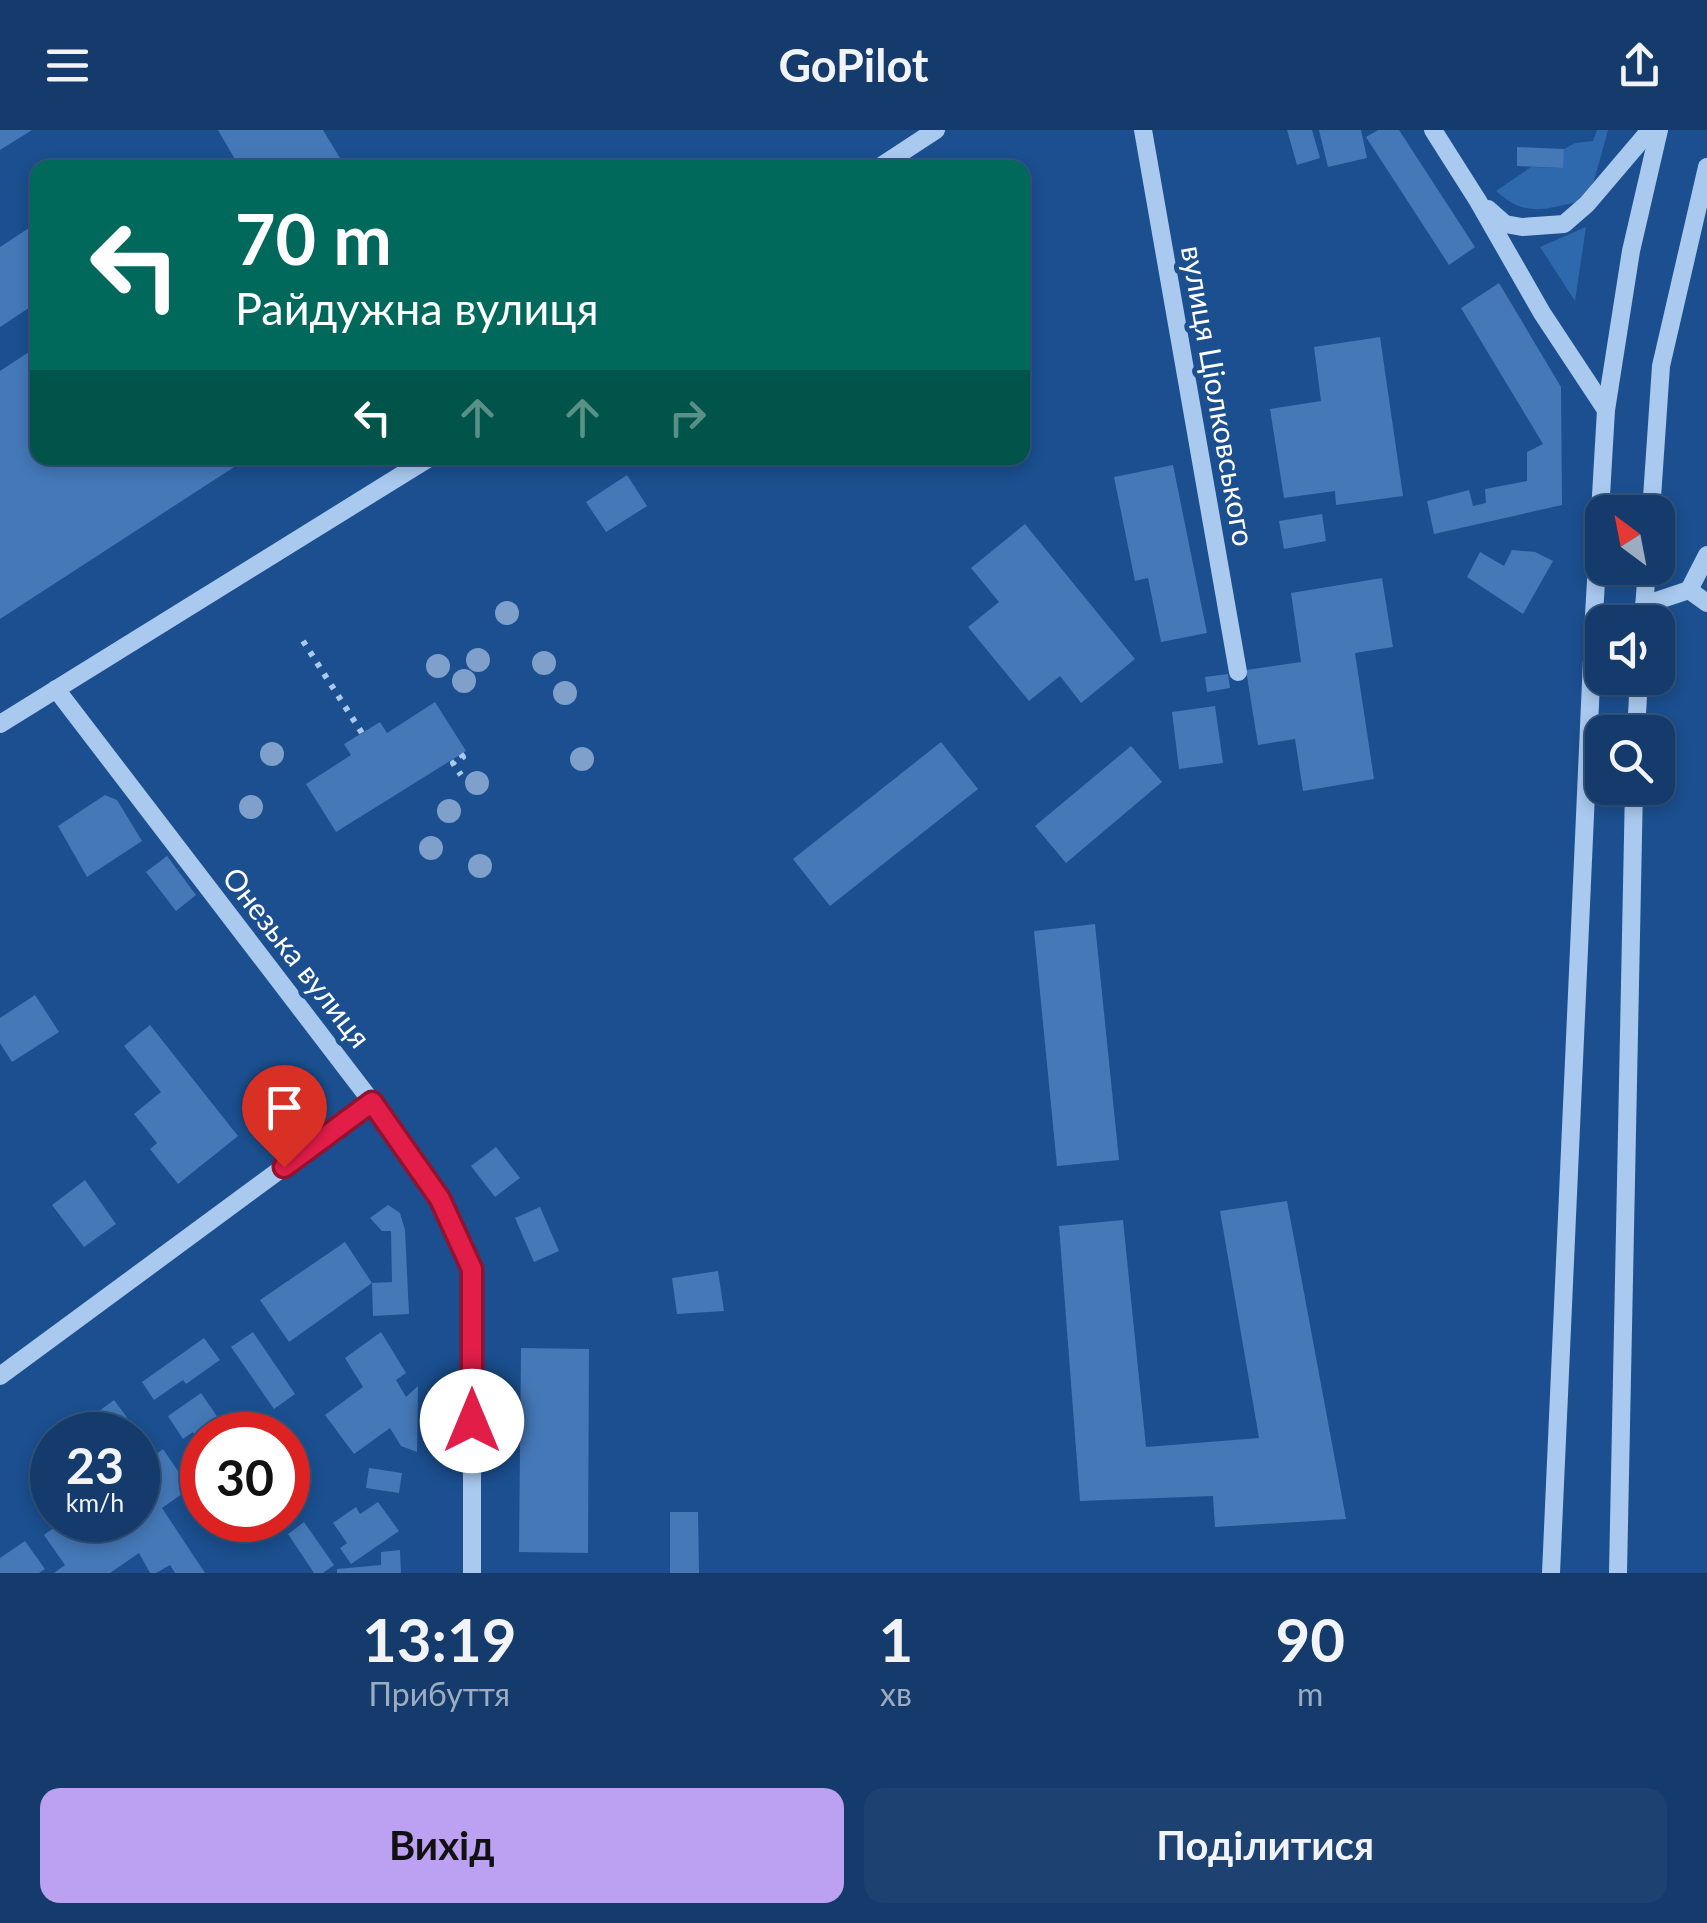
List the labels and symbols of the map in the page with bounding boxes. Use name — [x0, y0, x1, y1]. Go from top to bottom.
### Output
street label: вулиця Ціолковського — [1175, 243, 1263, 549]
north arrow — [1585, 495, 1675, 585]
street label: Онезька вулиця — [216, 860, 379, 1054]
pin — [242, 1065, 327, 1168]
position arrow — [420, 1369, 524, 1473]
speed limit sign: 30 — [180, 1412, 310, 1542]

